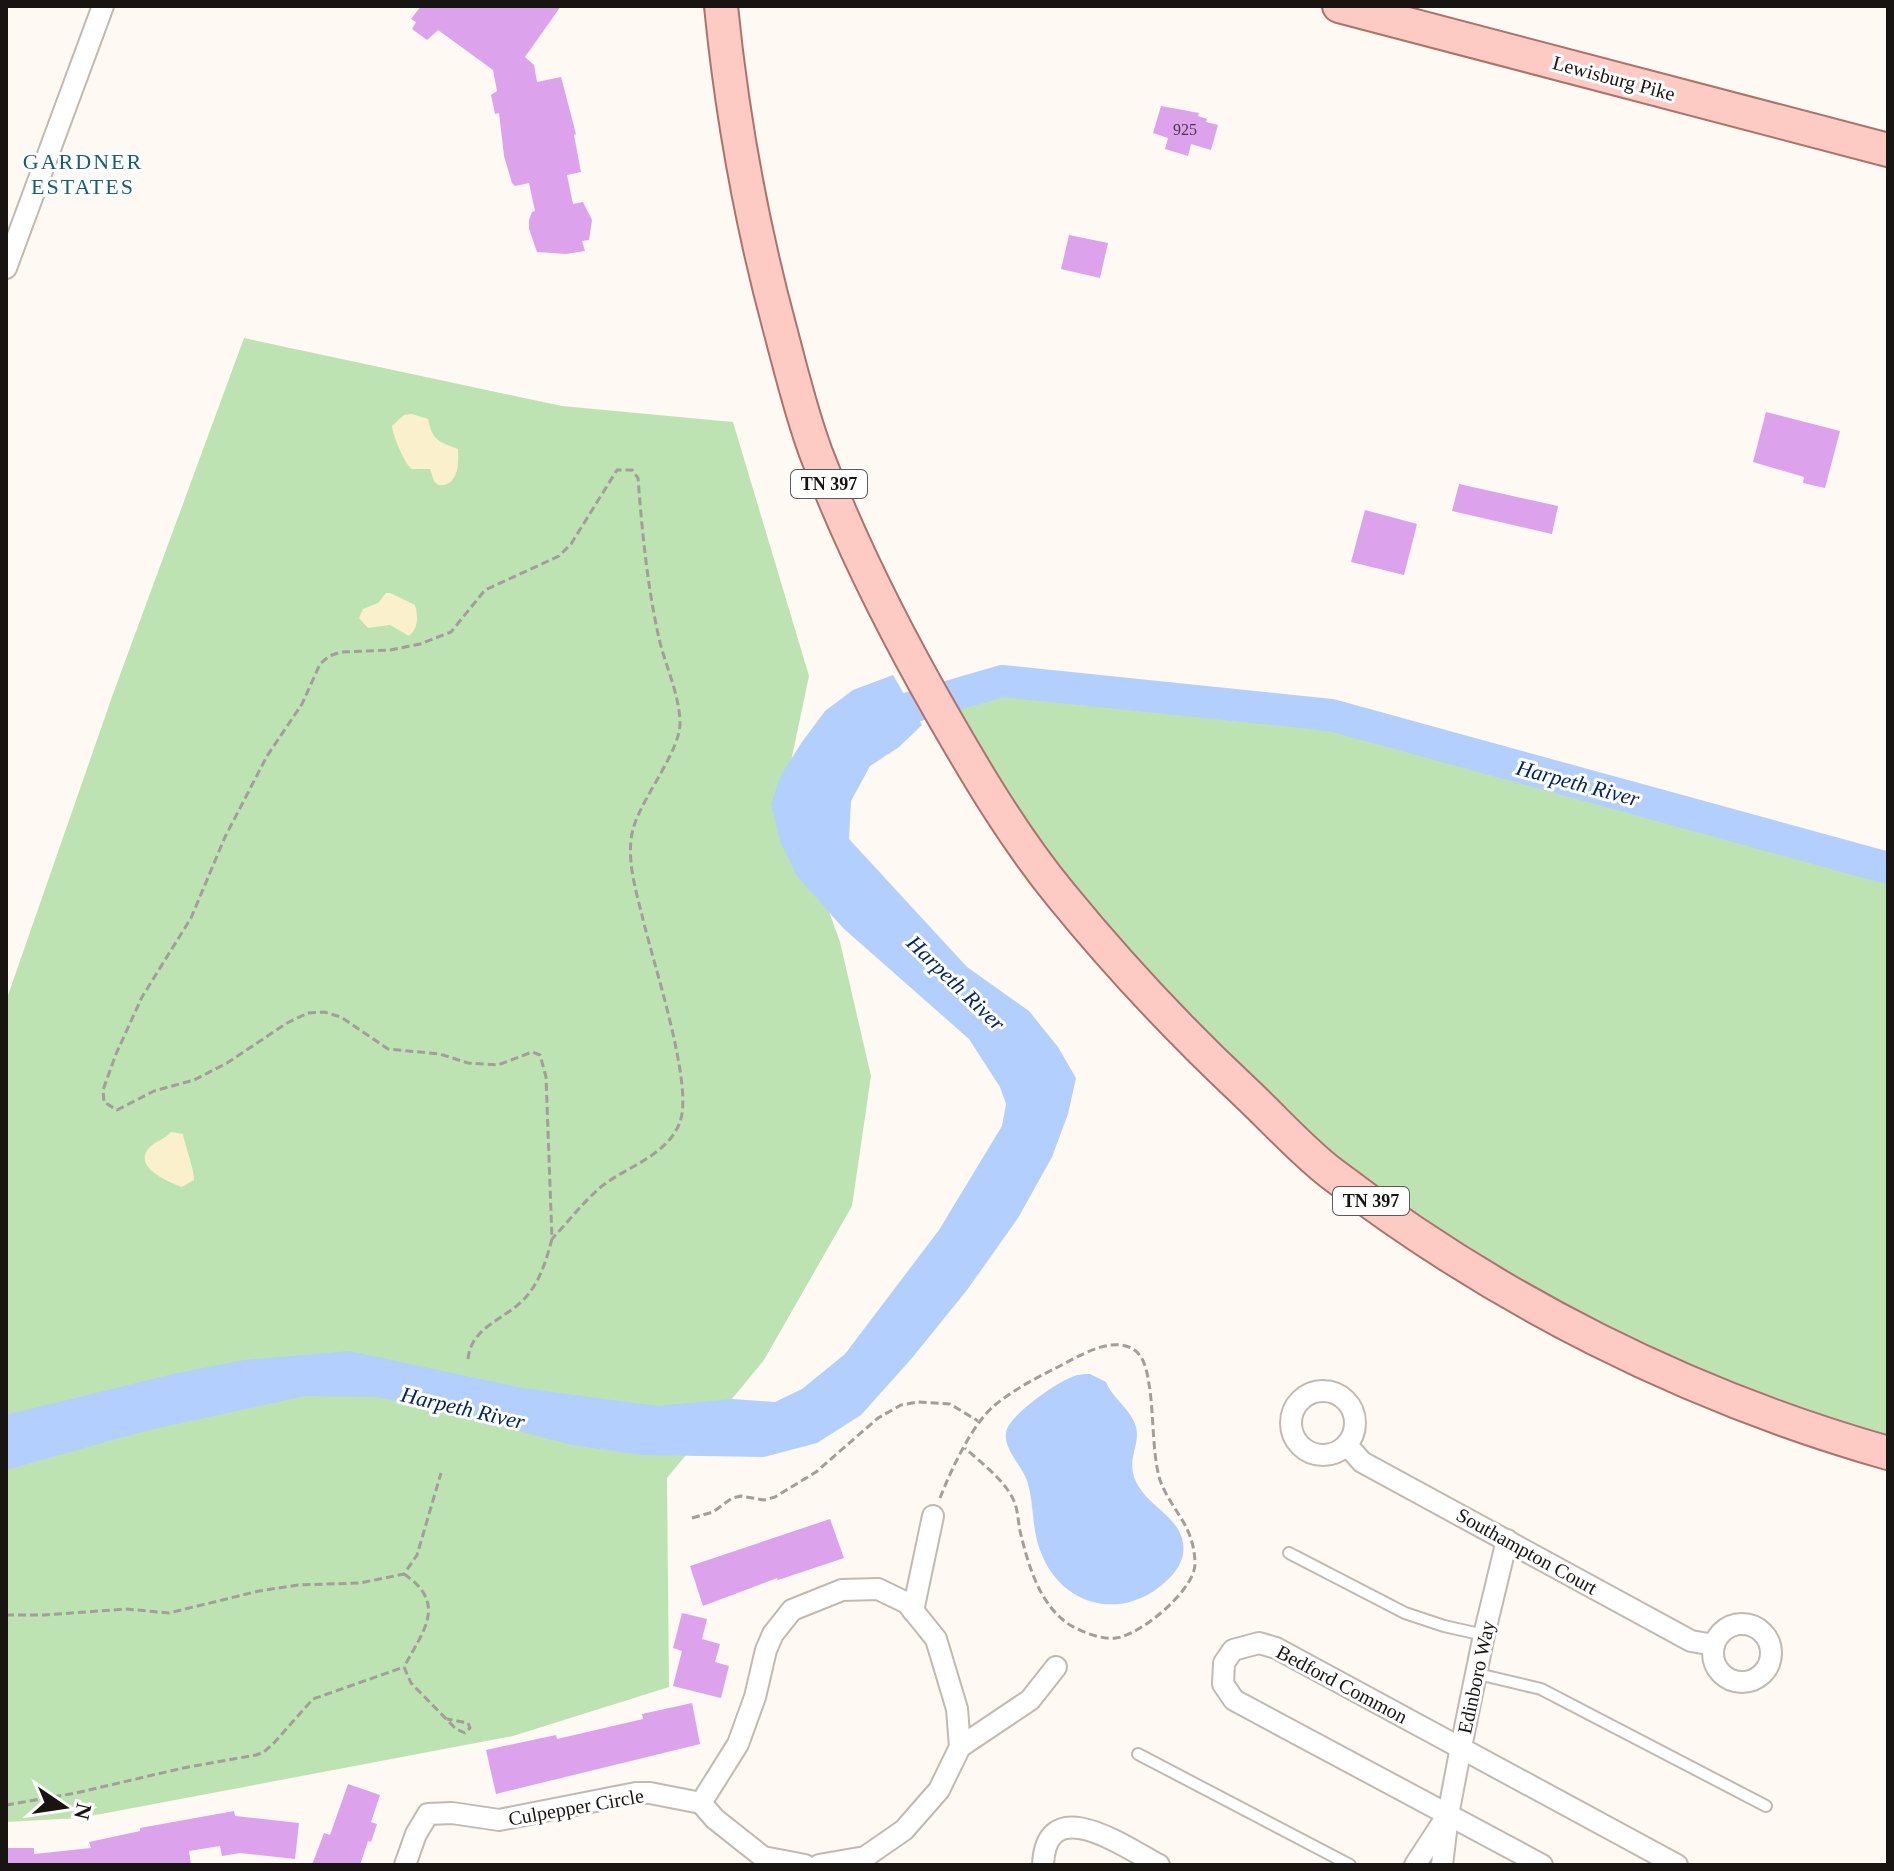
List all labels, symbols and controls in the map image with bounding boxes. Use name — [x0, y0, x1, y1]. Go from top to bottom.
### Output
street label: Lewisburg Pike — [1550, 51, 1678, 106]
house number: 925 — [1173, 121, 1197, 138]
district label: GARDNER ESTATES — [23, 149, 143, 199]
road number: TN 397 — [791, 470, 867, 498]
water label: Harpeth River — [1513, 754, 1643, 812]
water label: Harpeth River — [901, 929, 1010, 1036]
road number: TN 397 — [1333, 1187, 1409, 1215]
water label: Harpeth River — [398, 1381, 528, 1435]
street label: Southampton Court — [1452, 1503, 1601, 1600]
street label: Edinboro Way — [1453, 1618, 1500, 1736]
street label: Bedford Common — [1273, 1640, 1411, 1728]
north arrow — [24, 1767, 104, 1847]
street label: Culpepper Circle — [507, 1784, 646, 1831]
text: N — [69, 1801, 97, 1822]

